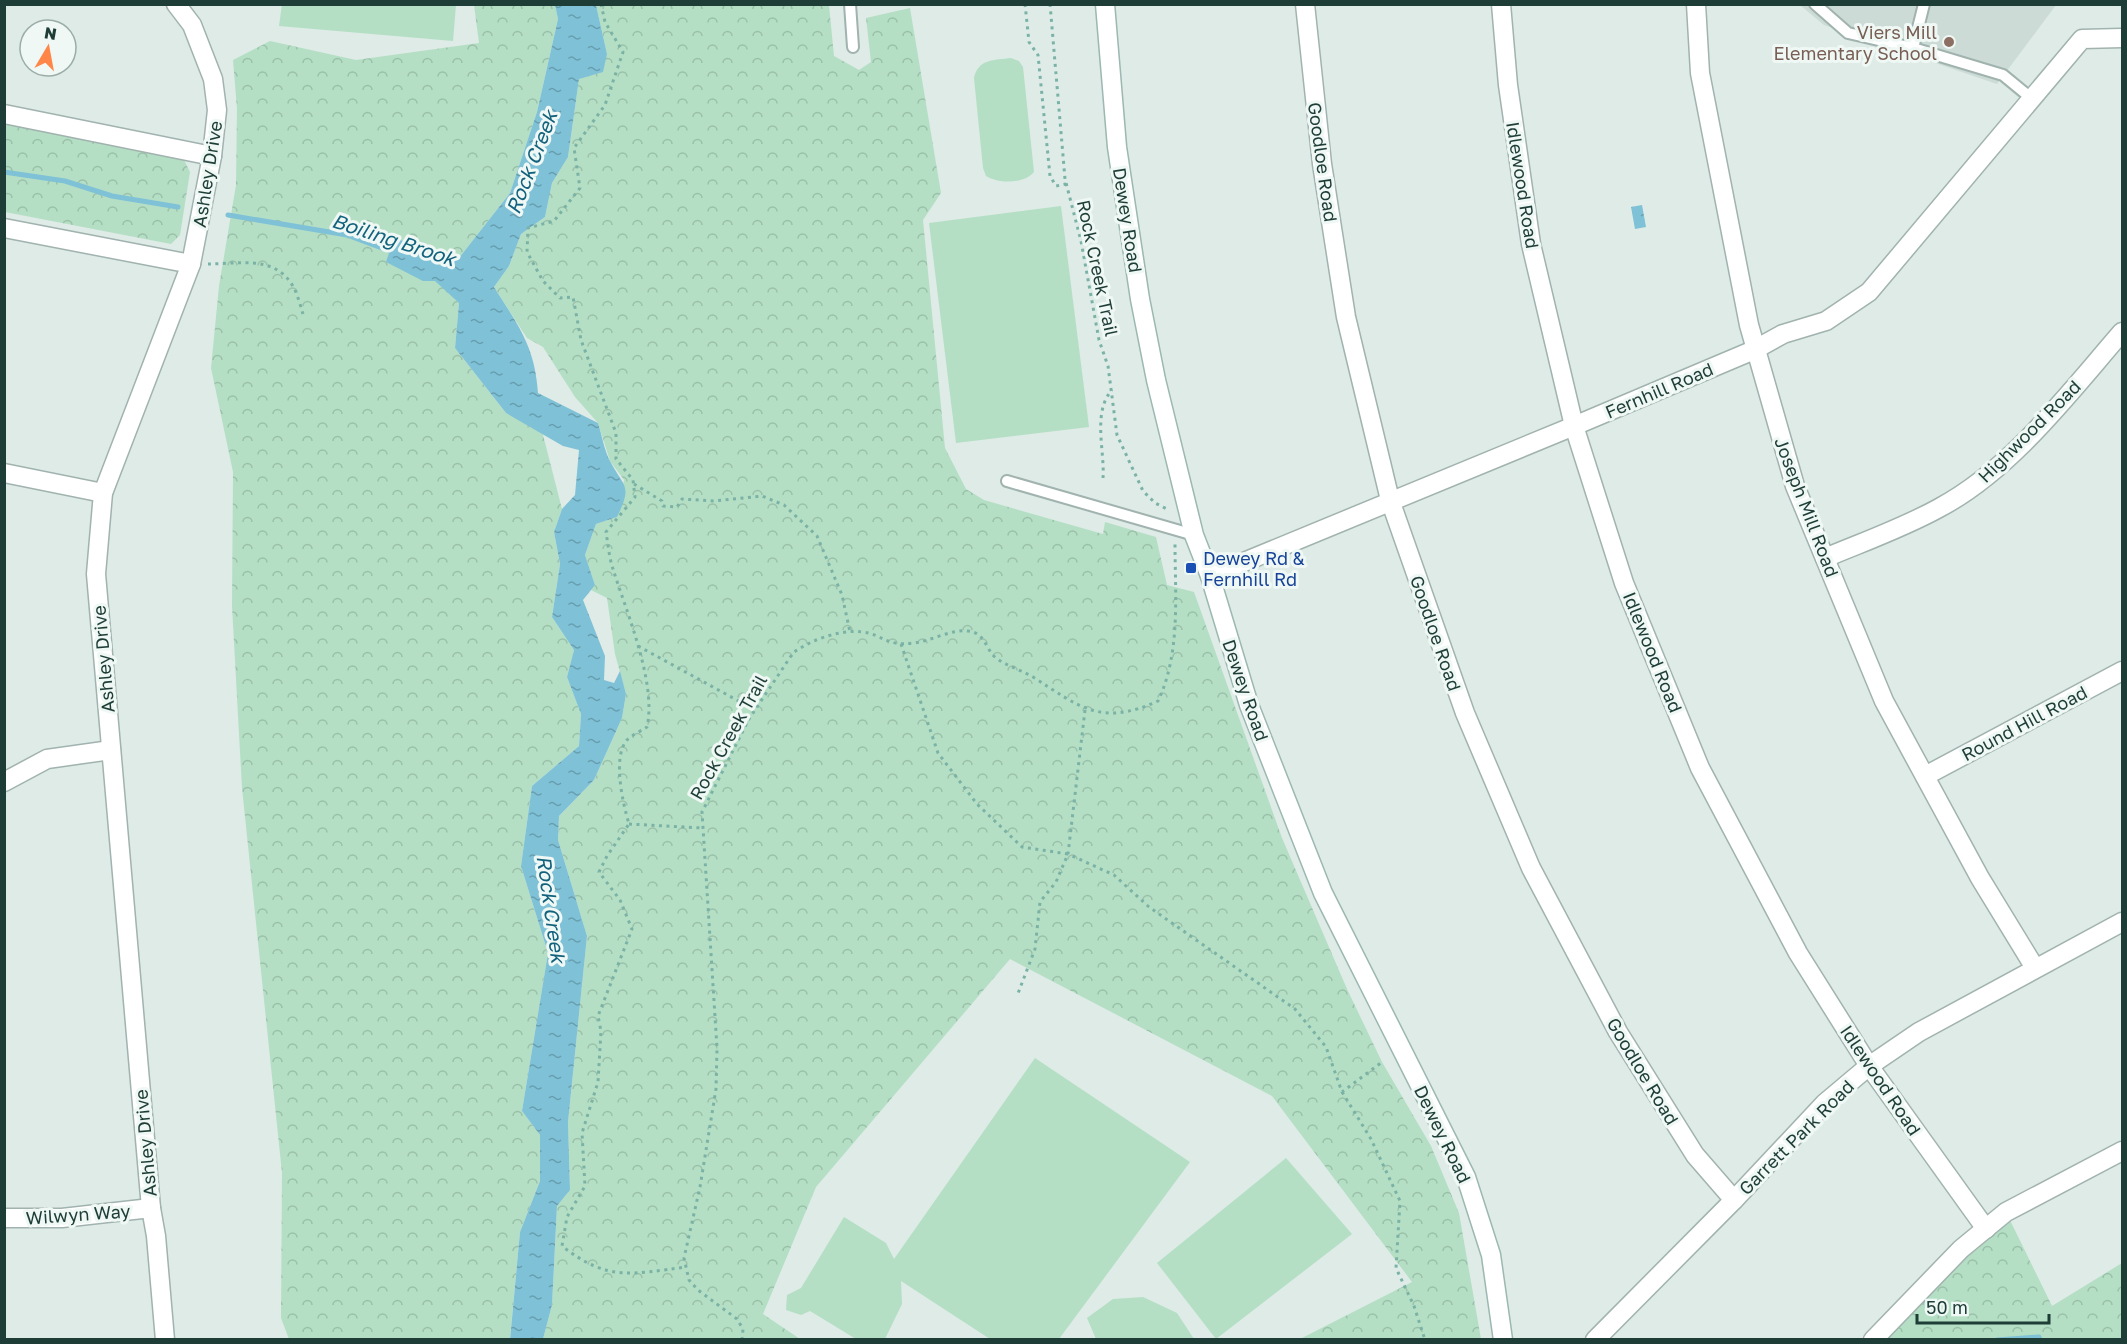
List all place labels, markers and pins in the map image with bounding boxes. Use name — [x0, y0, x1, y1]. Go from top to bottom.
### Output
place label: Viers Mill Elementary School — [1773, 21, 1937, 64]
marker: Viers Mill Elementary School — [1942, 35, 1956, 49]
place label: Dewey Rd & Fernhill Rd — [1203, 547, 1305, 590]
marker: Dewey Rd & Fernhill Rd — [1184, 561, 1198, 575]

